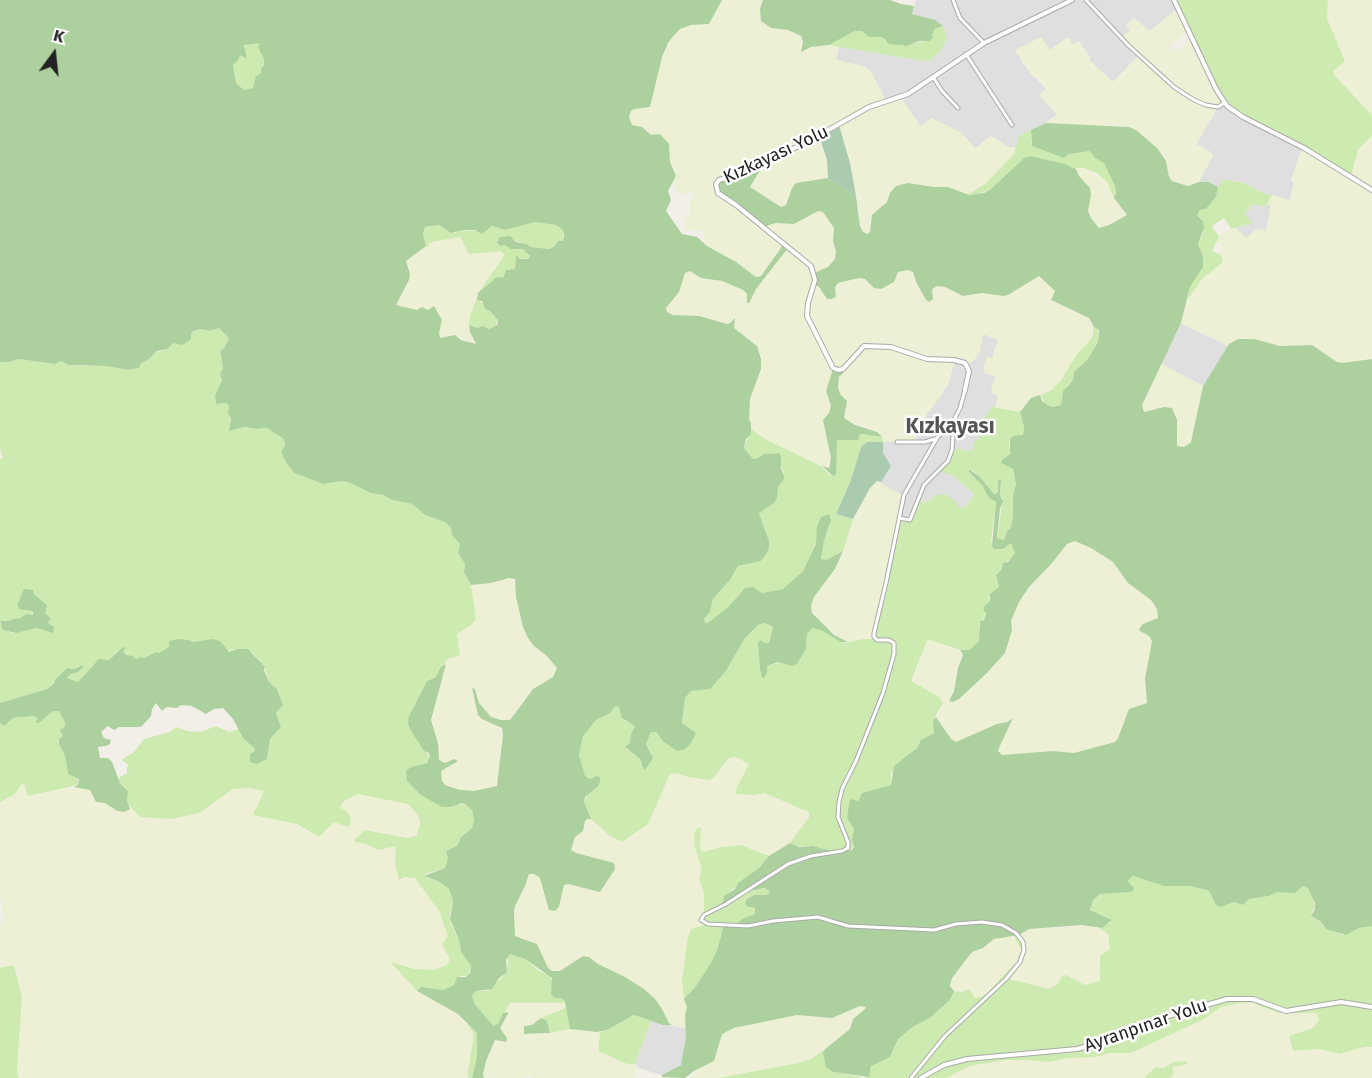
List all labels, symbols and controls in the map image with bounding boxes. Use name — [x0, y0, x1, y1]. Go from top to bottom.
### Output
north arrow — [24, 24, 84, 84]
text: K — [51, 26, 66, 47]
street label: Kızkayası Yolu — [720, 121, 832, 189]
district label: Kızkayası — [905, 414, 995, 440]
street label: Ayranpınar Yolu — [1082, 995, 1210, 1057]

